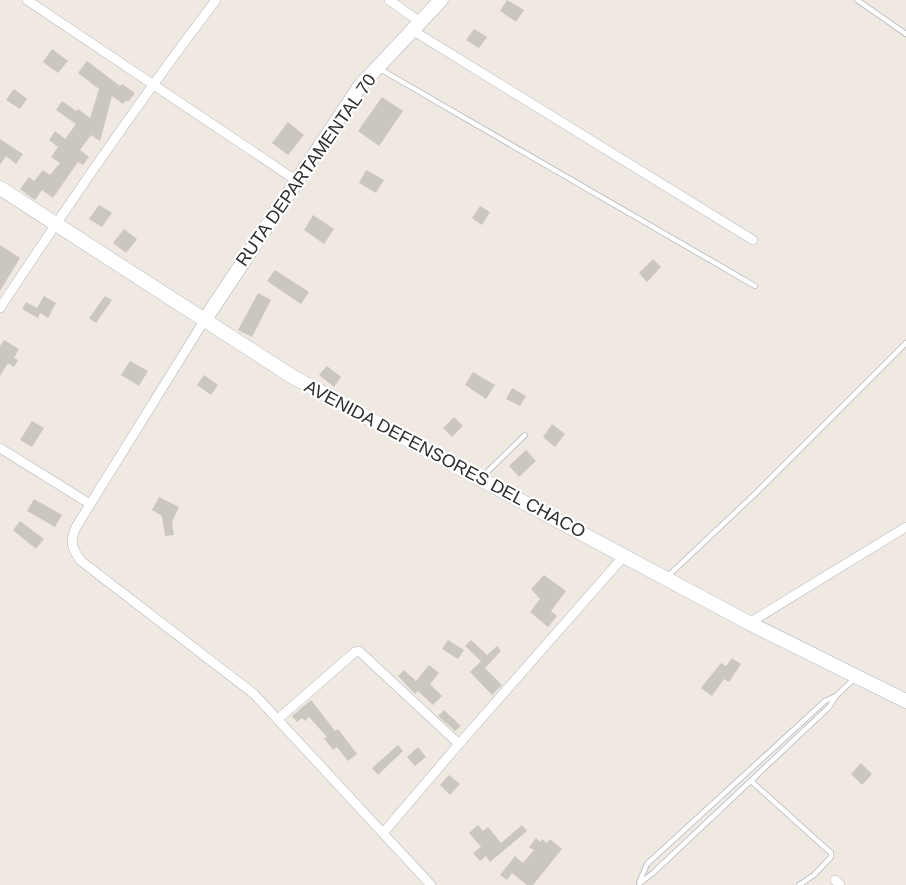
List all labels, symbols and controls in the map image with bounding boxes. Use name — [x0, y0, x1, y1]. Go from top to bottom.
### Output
street label: RUTA DEPARTAMENTAL 70 — [232, 70, 380, 270]
street label: AVENIDA DEFENSORES DEL CHACO — [301, 376, 589, 542]

